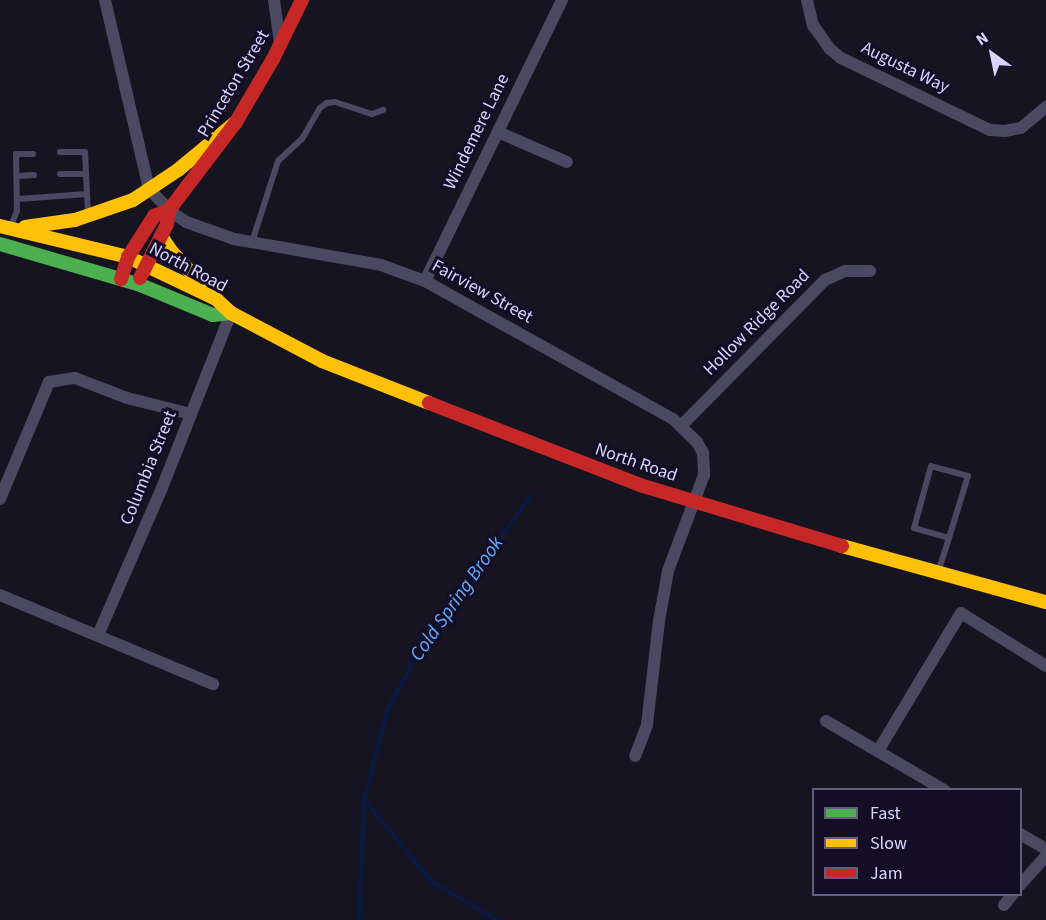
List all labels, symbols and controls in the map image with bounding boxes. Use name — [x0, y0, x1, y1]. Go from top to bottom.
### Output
north arrow — [962, 24, 1022, 84]
street label: Princeton Street — [193, 26, 275, 142]
text: N — [972, 27, 993, 51]
street label: Augusta Way — [857, 37, 953, 99]
street label: Windemere Lane — [440, 70, 514, 194]
street label: North Road — [145, 238, 231, 298]
street label: Fairview Street — [428, 255, 536, 329]
street label: Hollow Ridge Road — [699, 265, 815, 381]
street label: Columbia Street — [116, 408, 182, 528]
street label: North Road — [592, 439, 680, 487]
water label: Cold Spring Brook — [405, 532, 509, 666]
legend — [812, 788, 1022, 896]
text: Fast — [870, 801, 901, 826]
text: Slow — [870, 831, 907, 856]
text: Jam — [870, 861, 903, 886]

